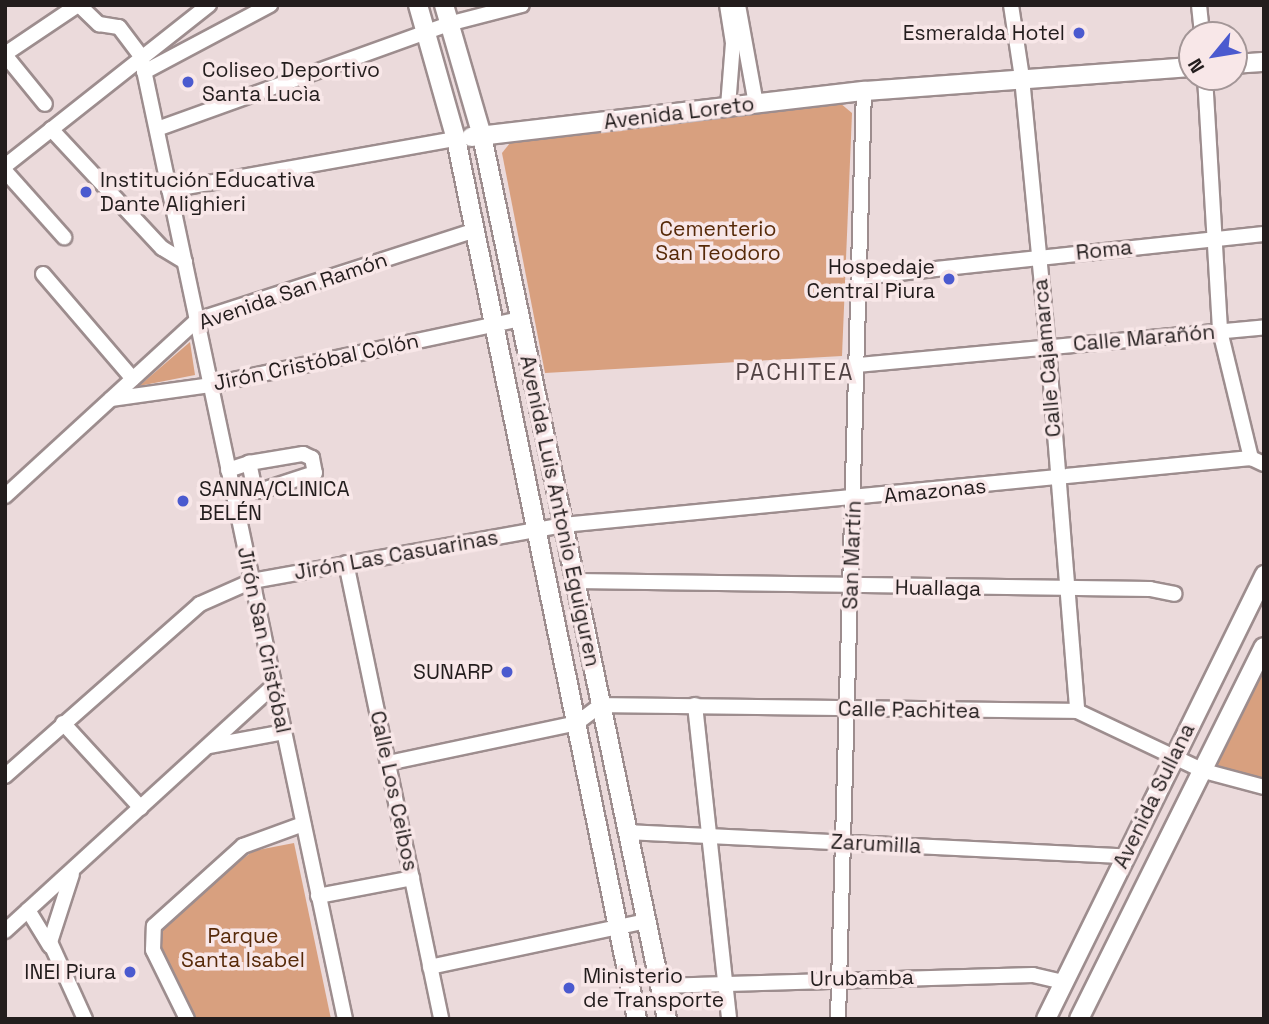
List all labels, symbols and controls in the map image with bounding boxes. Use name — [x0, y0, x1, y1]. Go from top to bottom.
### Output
place label: Esmeralda Hotel — [903, 20, 1065, 46]
north arrow — [1178, 21, 1248, 91]
marker: Esmeralda Hotel — [1071, 25, 1087, 41]
text: N — [1182, 54, 1210, 78]
place label: Coliseo Deportivo Santa Lucìa — [202, 57, 380, 107]
marker: Coliseo Deportivo Santa Lucìa — [180, 74, 196, 90]
street label: Avenida Loreto — [602, 91, 756, 135]
place label: Institución Educativa Dante Alighieri — [100, 167, 315, 217]
marker: Institución Educativa Dante Alighieri — [78, 184, 94, 200]
park label: Cementerio San Teodoro — [655, 216, 781, 266]
street label: Roma — [1075, 235, 1133, 265]
street label: Avenida San Ramón — [195, 247, 391, 335]
place label: Hospedaje Central Piura — [806, 254, 935, 304]
marker: Hospedaje Central Piura — [941, 271, 957, 287]
street label: Calle Cajamarca — [1028, 278, 1066, 438]
street label: Calle Marañón — [1072, 319, 1216, 357]
street label: Jirón Cristóbal Colón — [211, 328, 421, 396]
street label: Avenida Luis Antonio Eguiguren — [515, 353, 605, 669]
district label: PACHITEA — [736, 358, 854, 386]
street label: Amazonas — [883, 473, 987, 509]
place label: SANNA/CLINICA BELÉN — [199, 476, 350, 526]
marker: SANNA/CLINICA BELÉN — [173, 491, 193, 511]
street label: San Martín — [838, 500, 866, 610]
street label: Jirón Las Casuarinas — [292, 525, 500, 585]
street label: Jirón San Cristóbal — [232, 544, 296, 736]
street label: Huallaga — [895, 575, 981, 601]
place label: SUNARP — [413, 659, 493, 685]
marker: SUNARP — [499, 664, 515, 680]
street label: Calle Pachitea — [838, 696, 980, 724]
street label: Calle Los Ceibos — [365, 709, 423, 873]
street label: Avenida Sullana — [1108, 719, 1200, 873]
street label: Zarumilla — [830, 829, 922, 859]
park label: Parque Santa Isabel — [181, 923, 305, 973]
place label: INEI Piura — [24, 959, 116, 985]
place label: Ministerio de Transporte — [583, 963, 725, 1013]
marker: INEI Piura — [122, 964, 138, 980]
street label: Urubamba — [810, 964, 914, 992]
marker: Ministerio de Transporte — [561, 980, 577, 996]

